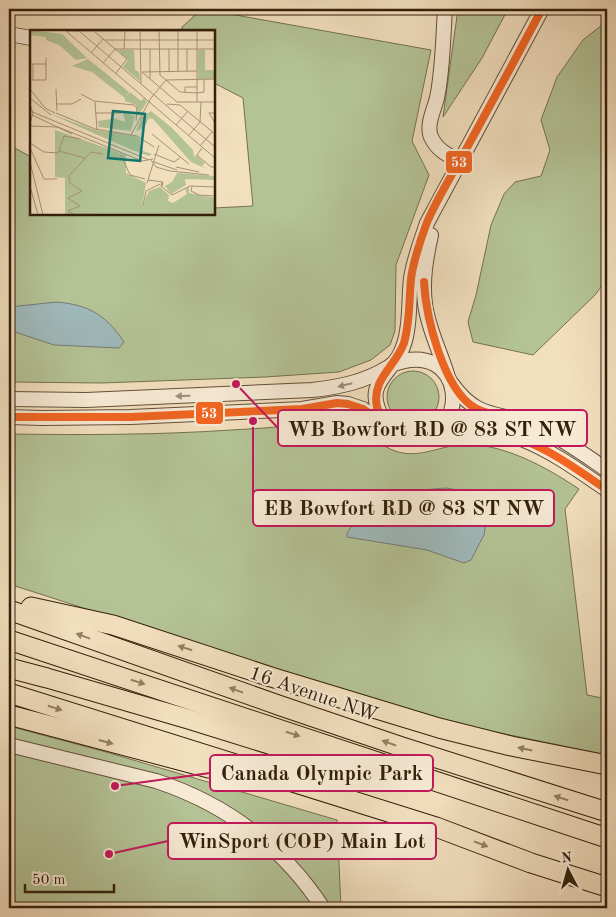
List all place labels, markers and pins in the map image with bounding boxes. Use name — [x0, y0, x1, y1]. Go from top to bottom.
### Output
callout: WB Bowfort RD @ 83 ST NW — [278, 410, 587, 446]
callout: EB Bowfort RD @ 83 ST NW — [253, 490, 554, 526]
callout: Canada Olympic Park — [210, 755, 433, 791]
callout: WinSport (COP) Main Lot — [168, 823, 436, 859]

